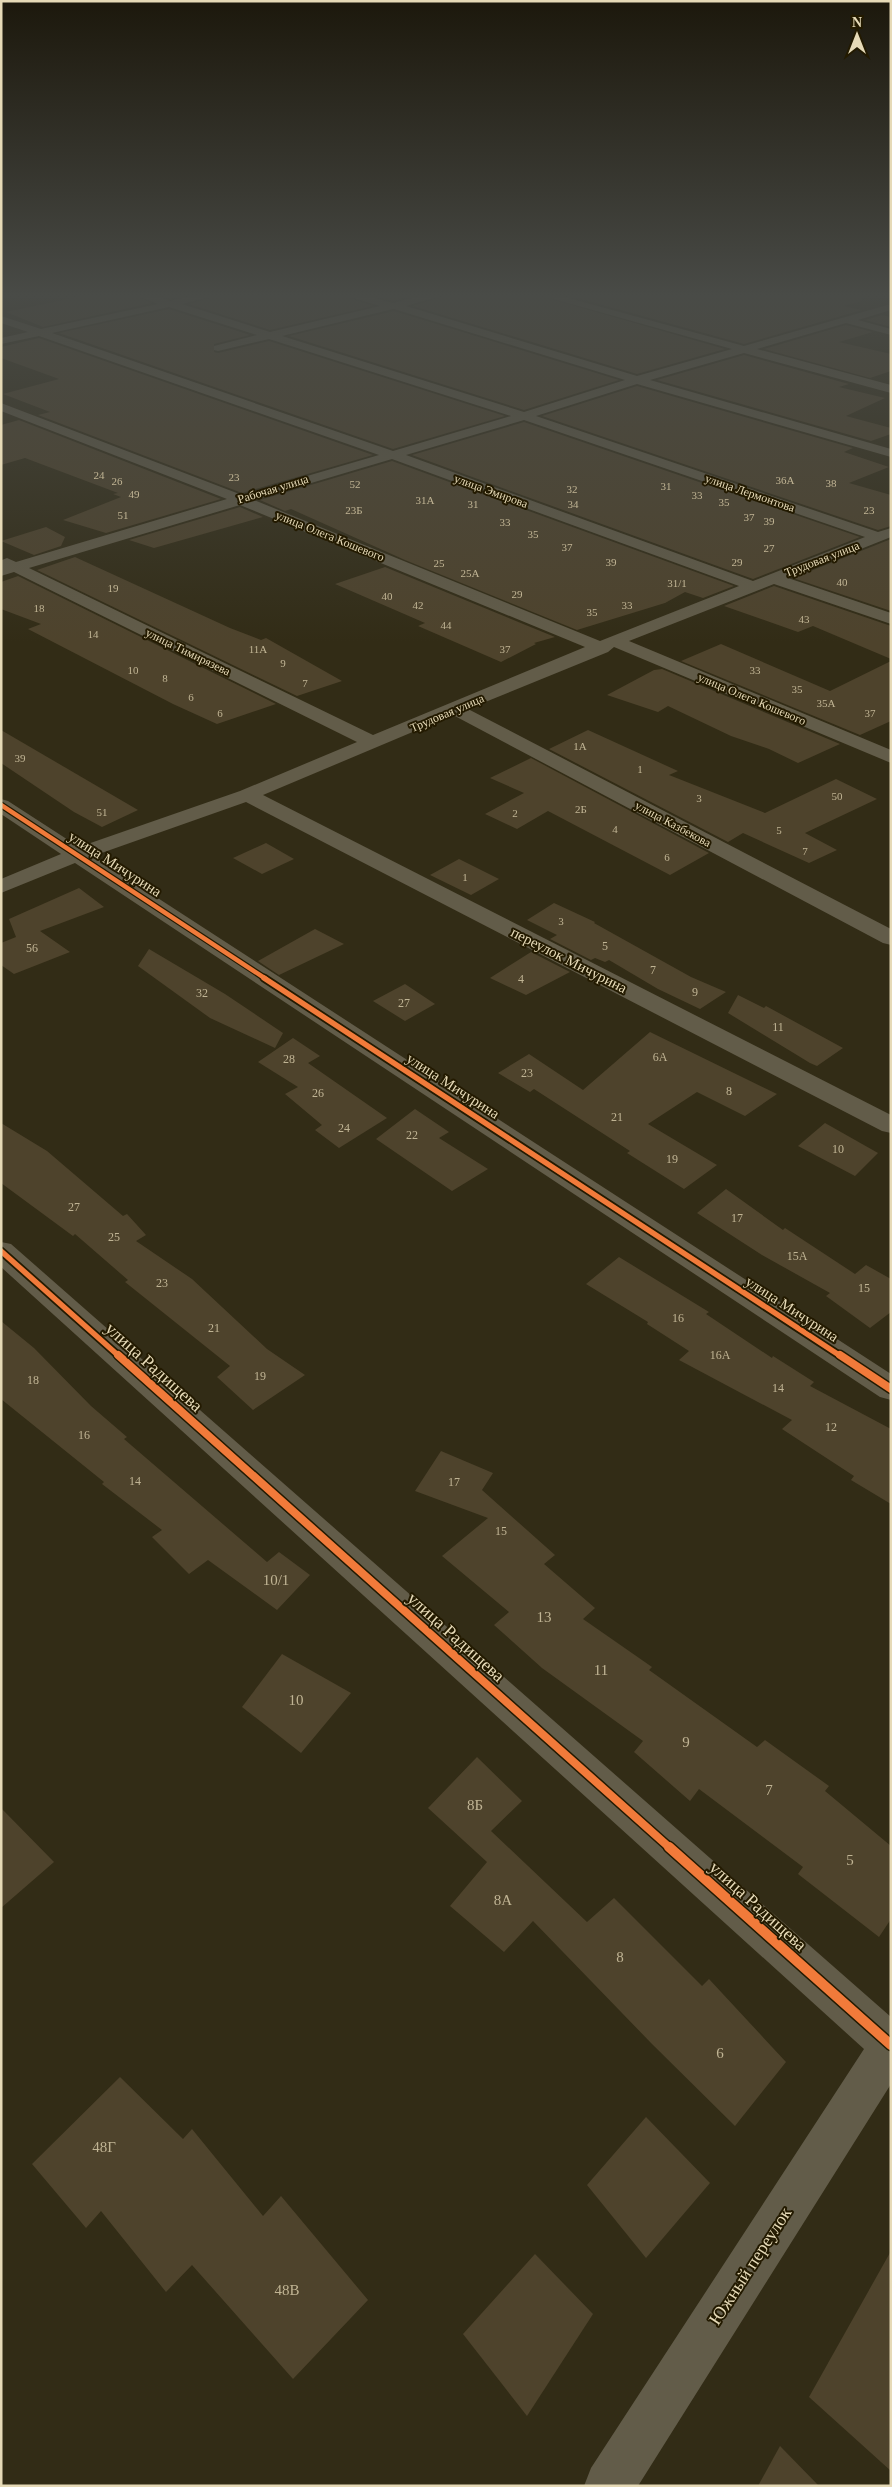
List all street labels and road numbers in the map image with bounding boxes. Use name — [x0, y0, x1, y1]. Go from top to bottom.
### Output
street label: Рабочая улица — [236, 471, 311, 506]
street label: улица Эмирова — [452, 471, 530, 511]
street label: улица Лермонтова — [703, 471, 797, 515]
street label: улица Олега Кошевого — [274, 508, 386, 564]
street label: Трудовая улица — [783, 538, 862, 580]
street label: улица Тимирязева — [143, 625, 233, 679]
street label: улица Олега Кошевого — [696, 670, 808, 728]
street label: Трудовая улица — [408, 691, 487, 735]
street label: улица Казбекова — [633, 798, 714, 850]
street label: улица Мичурина — [66, 828, 165, 900]
street label: переулок Мичурина — [508, 924, 630, 996]
street label: улица Мичурина — [404, 1050, 503, 1122]
street label: улица Мичурина — [743, 1273, 842, 1345]
street label: улица Радищева — [101, 1318, 207, 1416]
street label: улица Радищева — [403, 1588, 509, 1686]
street label: улица Радищева — [705, 1857, 811, 1955]
street label: Южный переулок — [705, 2203, 796, 2329]

